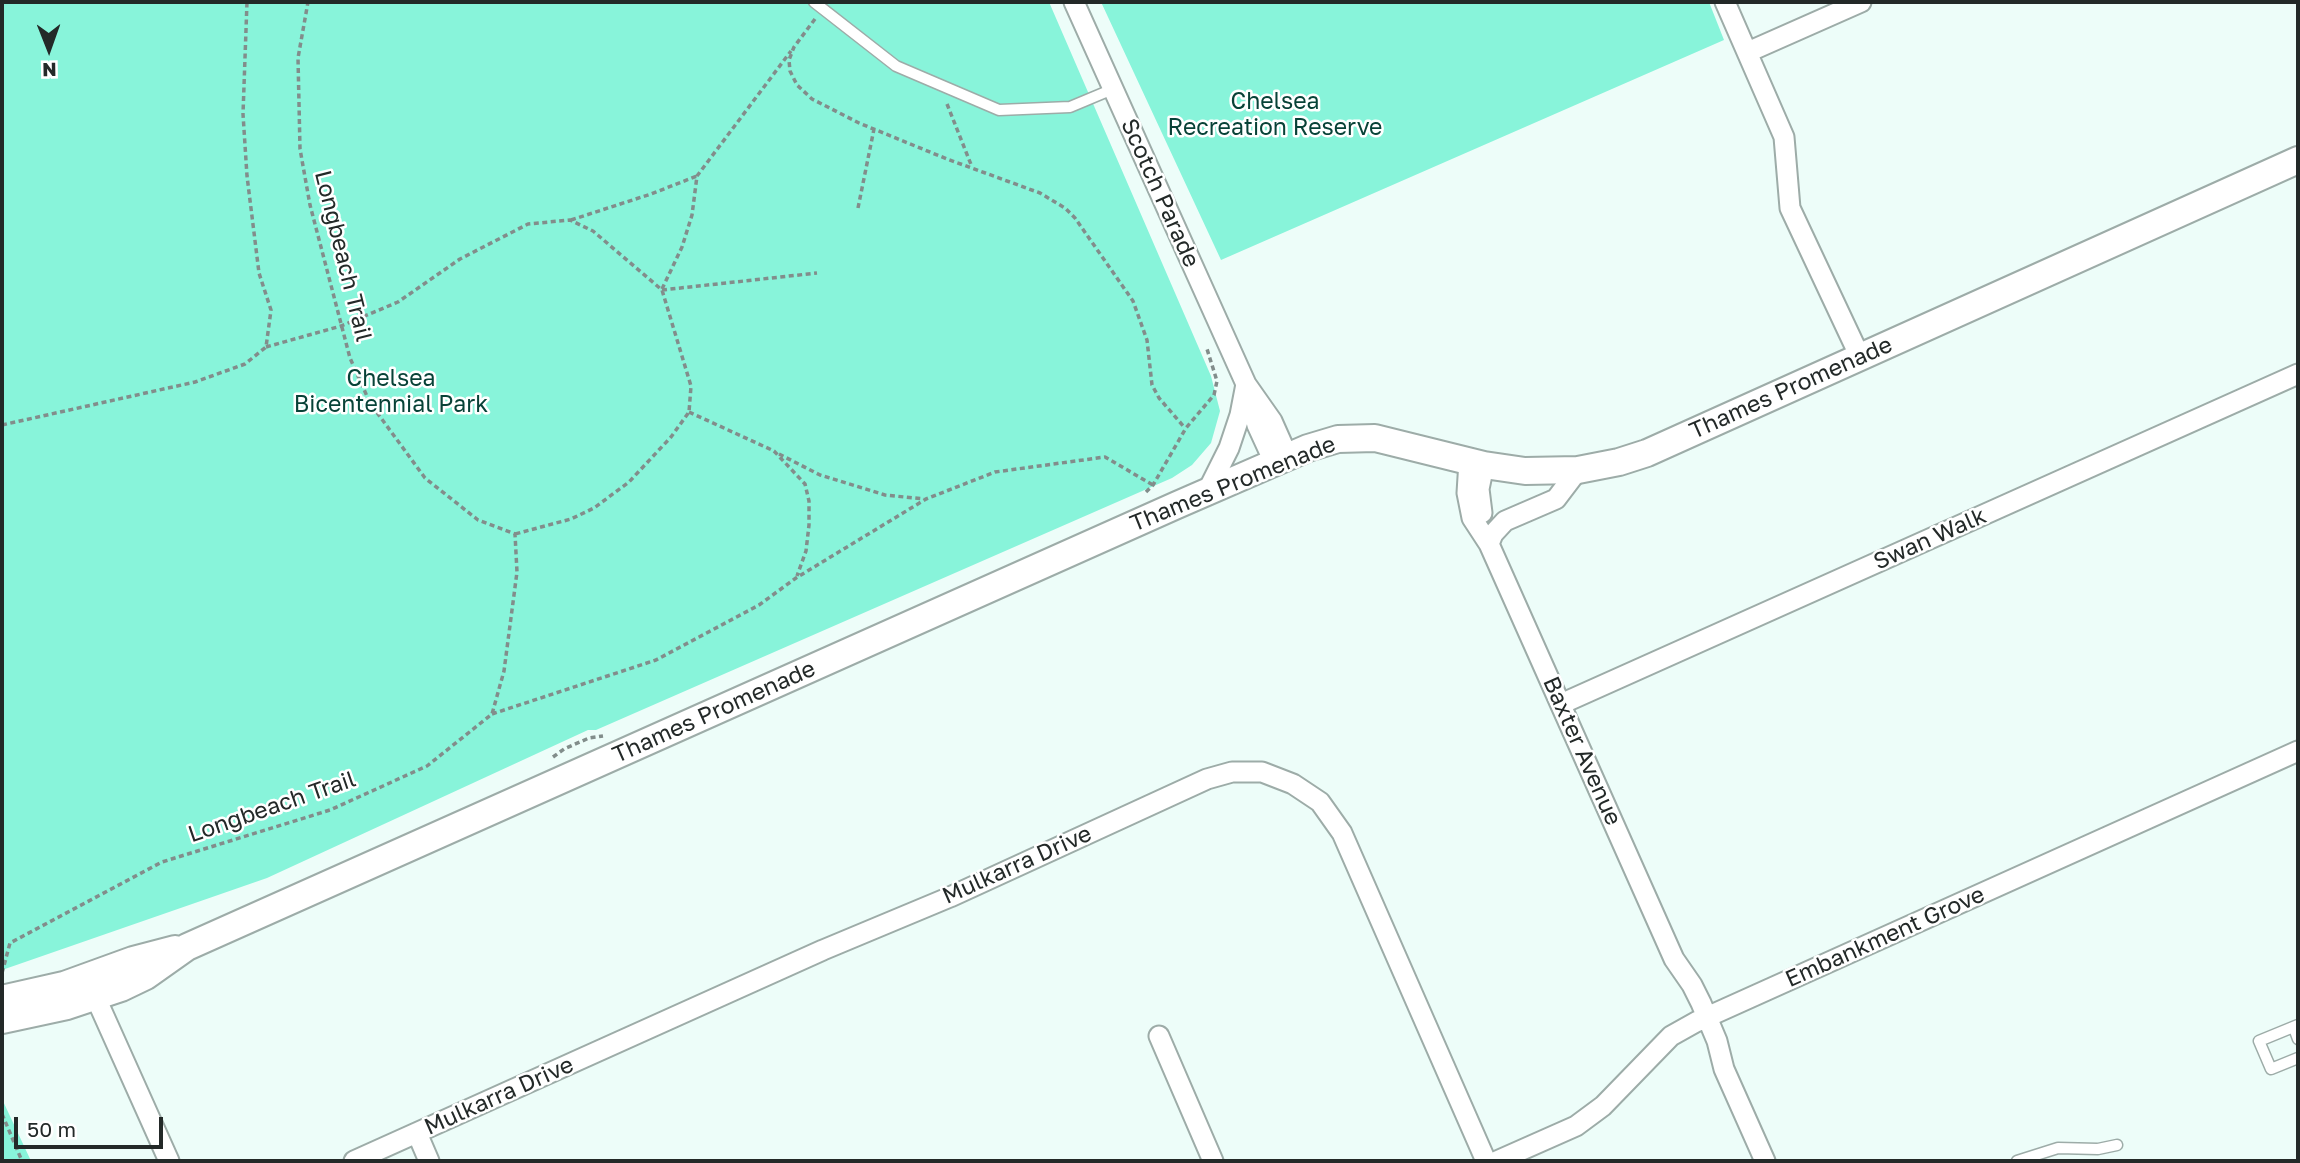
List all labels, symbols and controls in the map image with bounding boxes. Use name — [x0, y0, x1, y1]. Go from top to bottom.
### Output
north arrow — [14, 14, 84, 84]
text: N — [42, 59, 57, 82]
park label: Chelsea Recreation Reserve — [1168, 88, 1382, 142]
street label: Scotch Parade — [1115, 114, 1205, 272]
street label: Longbeach Trail — [308, 168, 378, 344]
street label: Thames Promenade — [1685, 331, 1897, 445]
park label: Chelsea Bicentennial Park — [294, 365, 488, 419]
street label: Thames Promenade — [1126, 430, 1340, 538]
street label: Swan Walk — [1870, 502, 1990, 576]
street label: Thames Promenade — [608, 655, 820, 769]
street label: Baxter Avenue — [1537, 672, 1627, 830]
street label: Longbeach Trail — [185, 765, 359, 849]
street label: Mulkarra Drive — [938, 820, 1096, 910]
street label: Embankment Grove — [1781, 881, 1989, 993]
street label: Mulkarra Drive — [420, 1051, 578, 1141]
scale bar — [18, 1104, 166, 1148]
text: 50 m — [27, 1116, 76, 1142]

